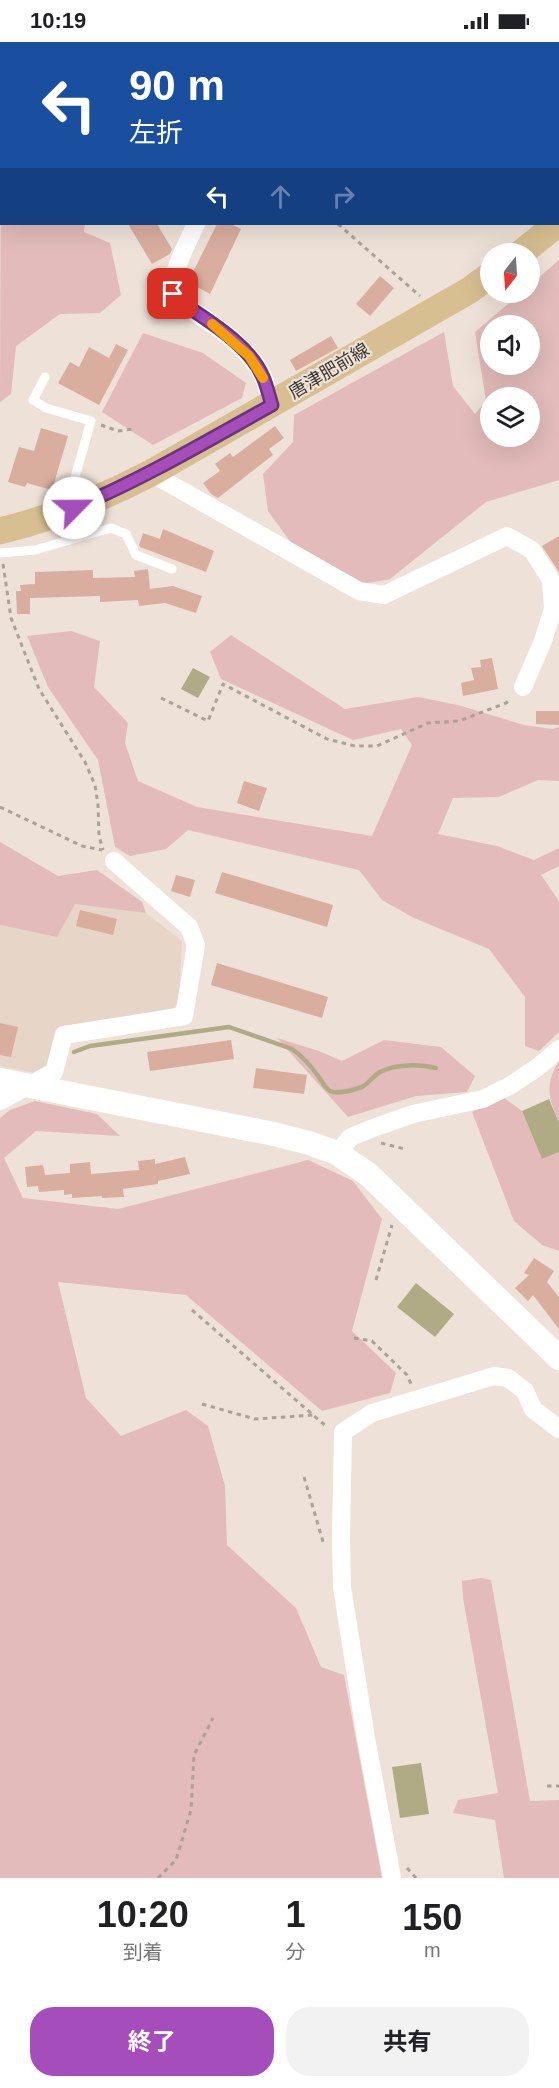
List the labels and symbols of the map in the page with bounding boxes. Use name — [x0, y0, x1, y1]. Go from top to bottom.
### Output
north arrow — [480, 243, 540, 303]
pin — [147, 268, 198, 319]
street label: 唐津肥前線 — [285, 339, 373, 403]
position arrow — [42, 476, 106, 540]

